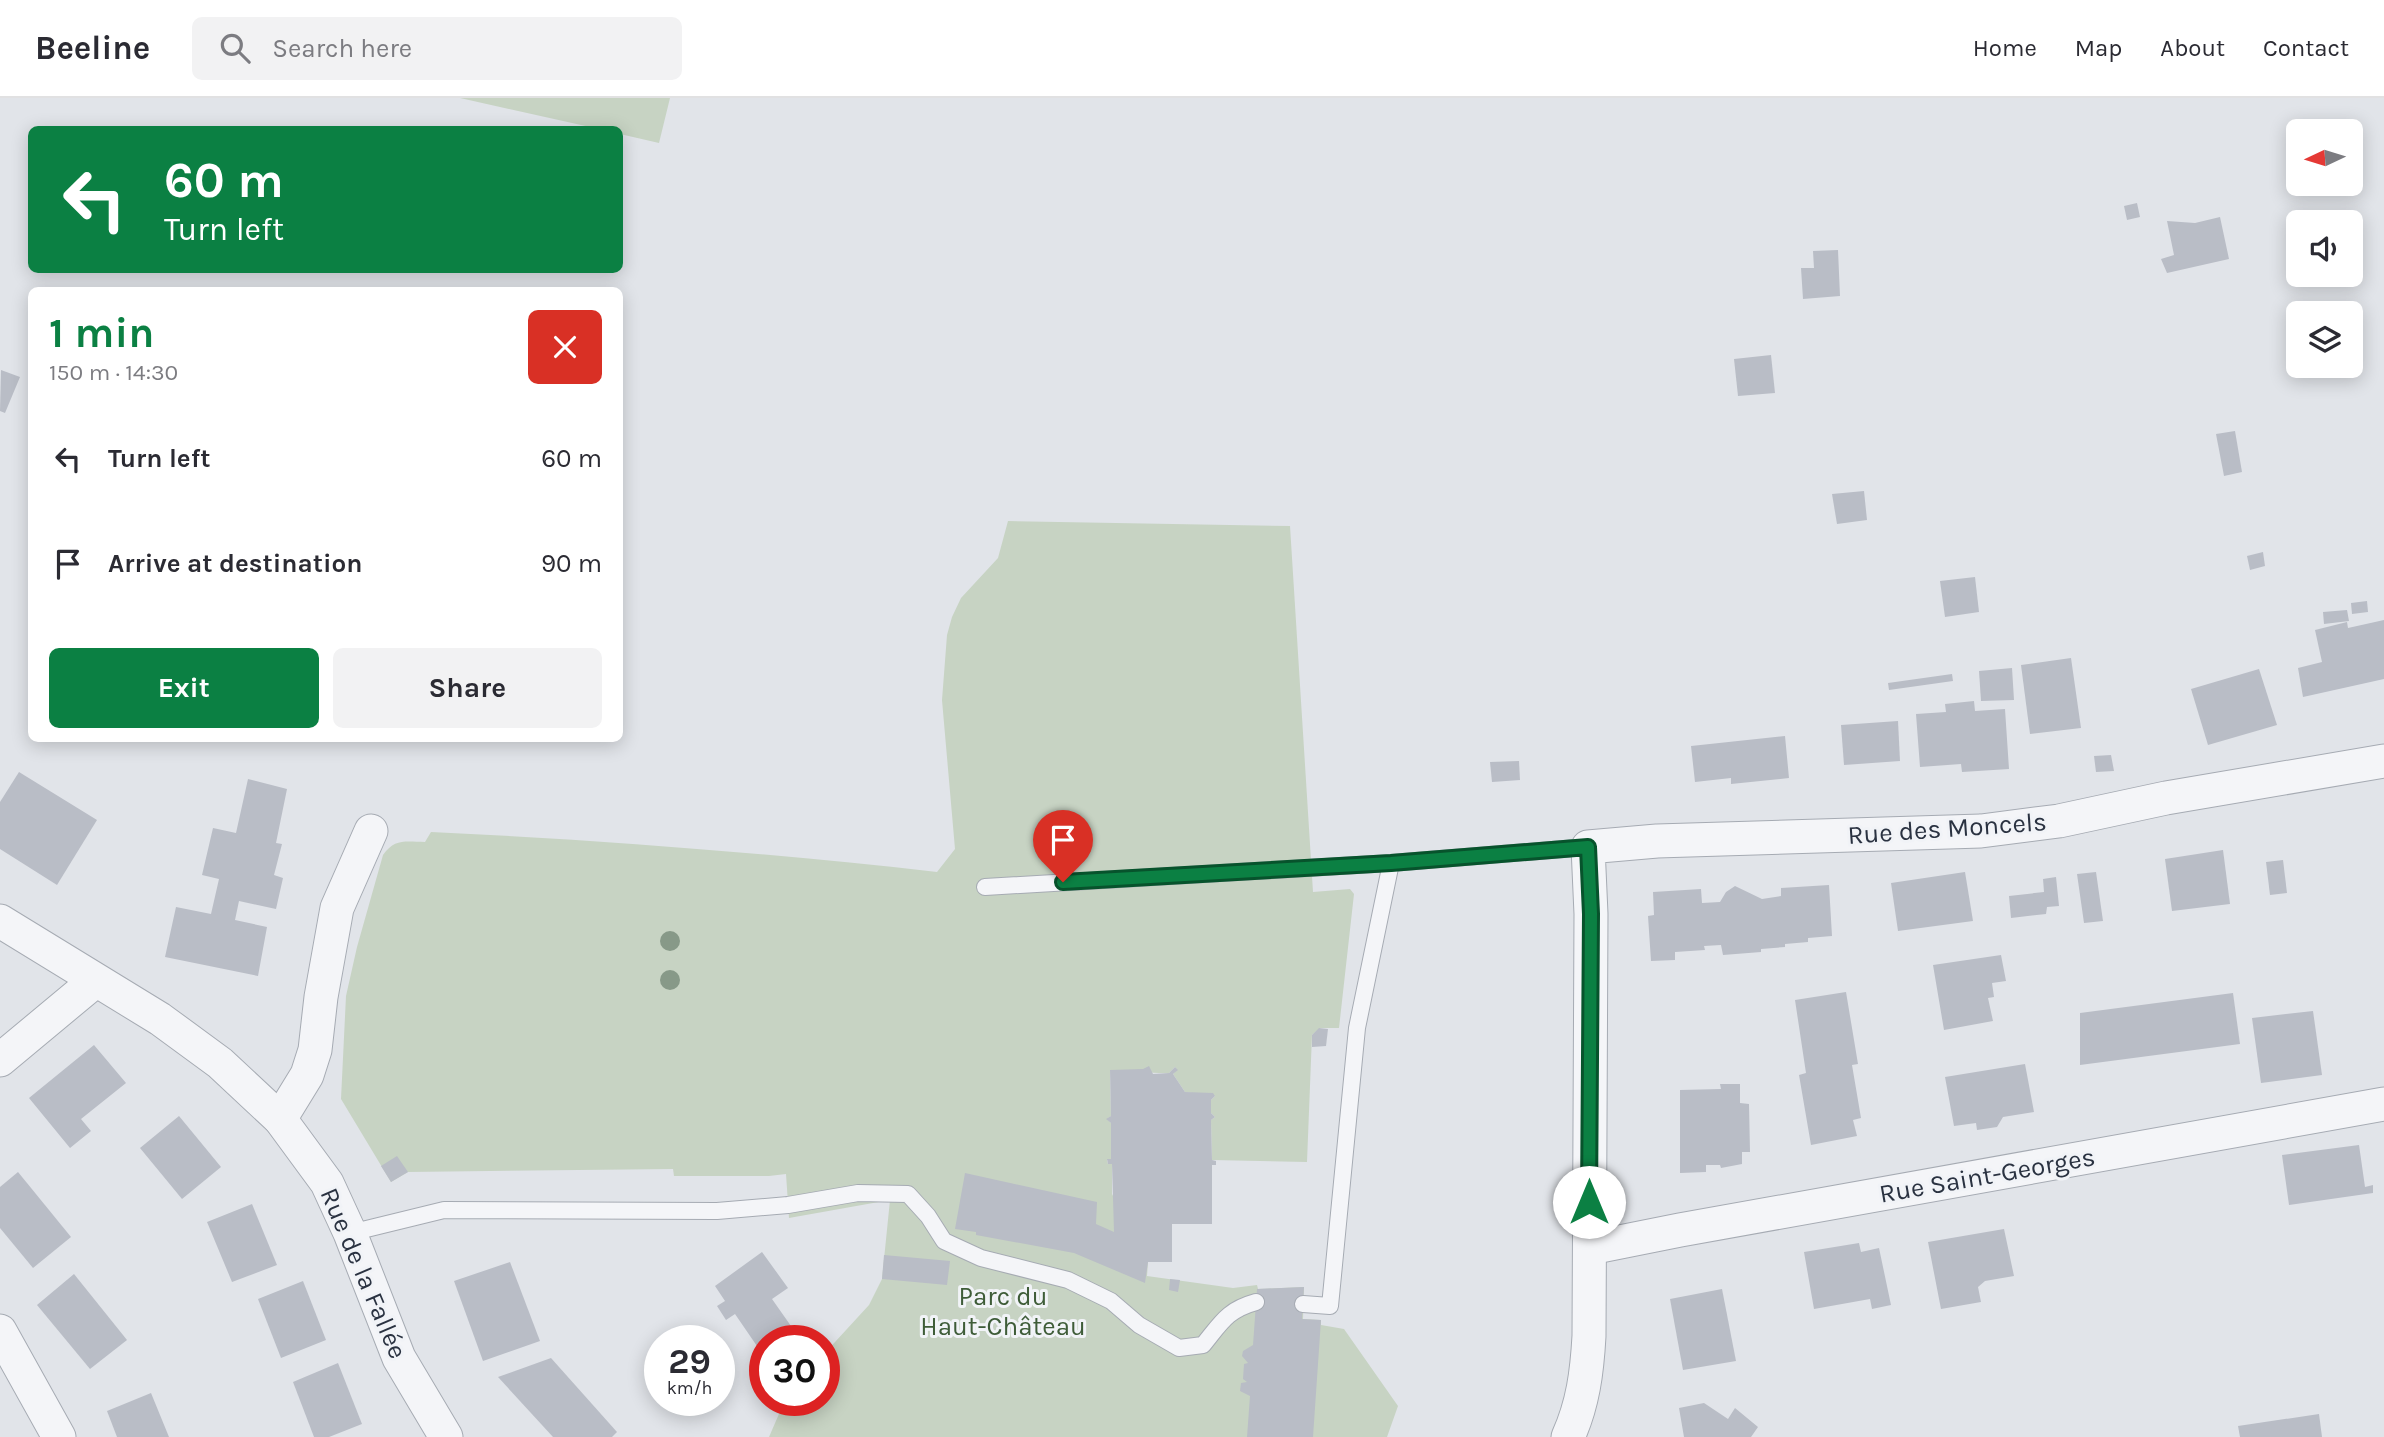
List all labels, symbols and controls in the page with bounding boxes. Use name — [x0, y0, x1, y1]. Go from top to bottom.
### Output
search box — [192, 17, 682, 80]
text: Beeline — [35, 29, 150, 67]
icon: search — [216, 29, 254, 67]
text: Search here — [272, 33, 412, 64]
text: Home — [1973, 34, 2037, 62]
text: Map — [2075, 34, 2122, 62]
text: About — [2160, 34, 2225, 62]
text: Contact — [2263, 34, 2349, 62]
north arrow — [2286, 119, 2362, 196]
map controls — [2286, 119, 2363, 378]
text: 60 m — [164, 152, 284, 209]
icon: left — [49, 154, 140, 245]
button: sound — [2286, 210, 2363, 287]
text: Turn left — [164, 211, 284, 248]
button: layers — [2286, 301, 2363, 378]
text: 1 min — [49, 308, 154, 358]
button: close — [528, 310, 602, 384]
text: 150 m · 14:30 — [49, 359, 178, 386]
icon: left — [49, 440, 87, 478]
text: Turn left — [108, 443, 210, 474]
text: 60 m — [541, 443, 602, 474]
icon: arrive — [49, 545, 87, 583]
text: Arrive at destination — [108, 548, 362, 579]
text: 90 m — [541, 548, 602, 579]
button: Exit — [49, 648, 319, 728]
button: Share — [333, 648, 602, 728]
street label: Rue des Moncels — [1846, 806, 2048, 851]
pin — [1033, 810, 1093, 882]
icon: arrive — [1044, 821, 1082, 859]
street label: Rue Saint-Georges — [1877, 1141, 2097, 1210]
position arrow — [1552, 1165, 1626, 1239]
street label: Rue de la Fallée — [314, 1183, 413, 1363]
park label: Parc du Haut-Château — [920, 1281, 1086, 1342]
speed limit sign: 30 — [749, 1325, 840, 1416]
text: 29 — [668, 1341, 711, 1382]
text: km/h — [667, 1377, 712, 1399]

